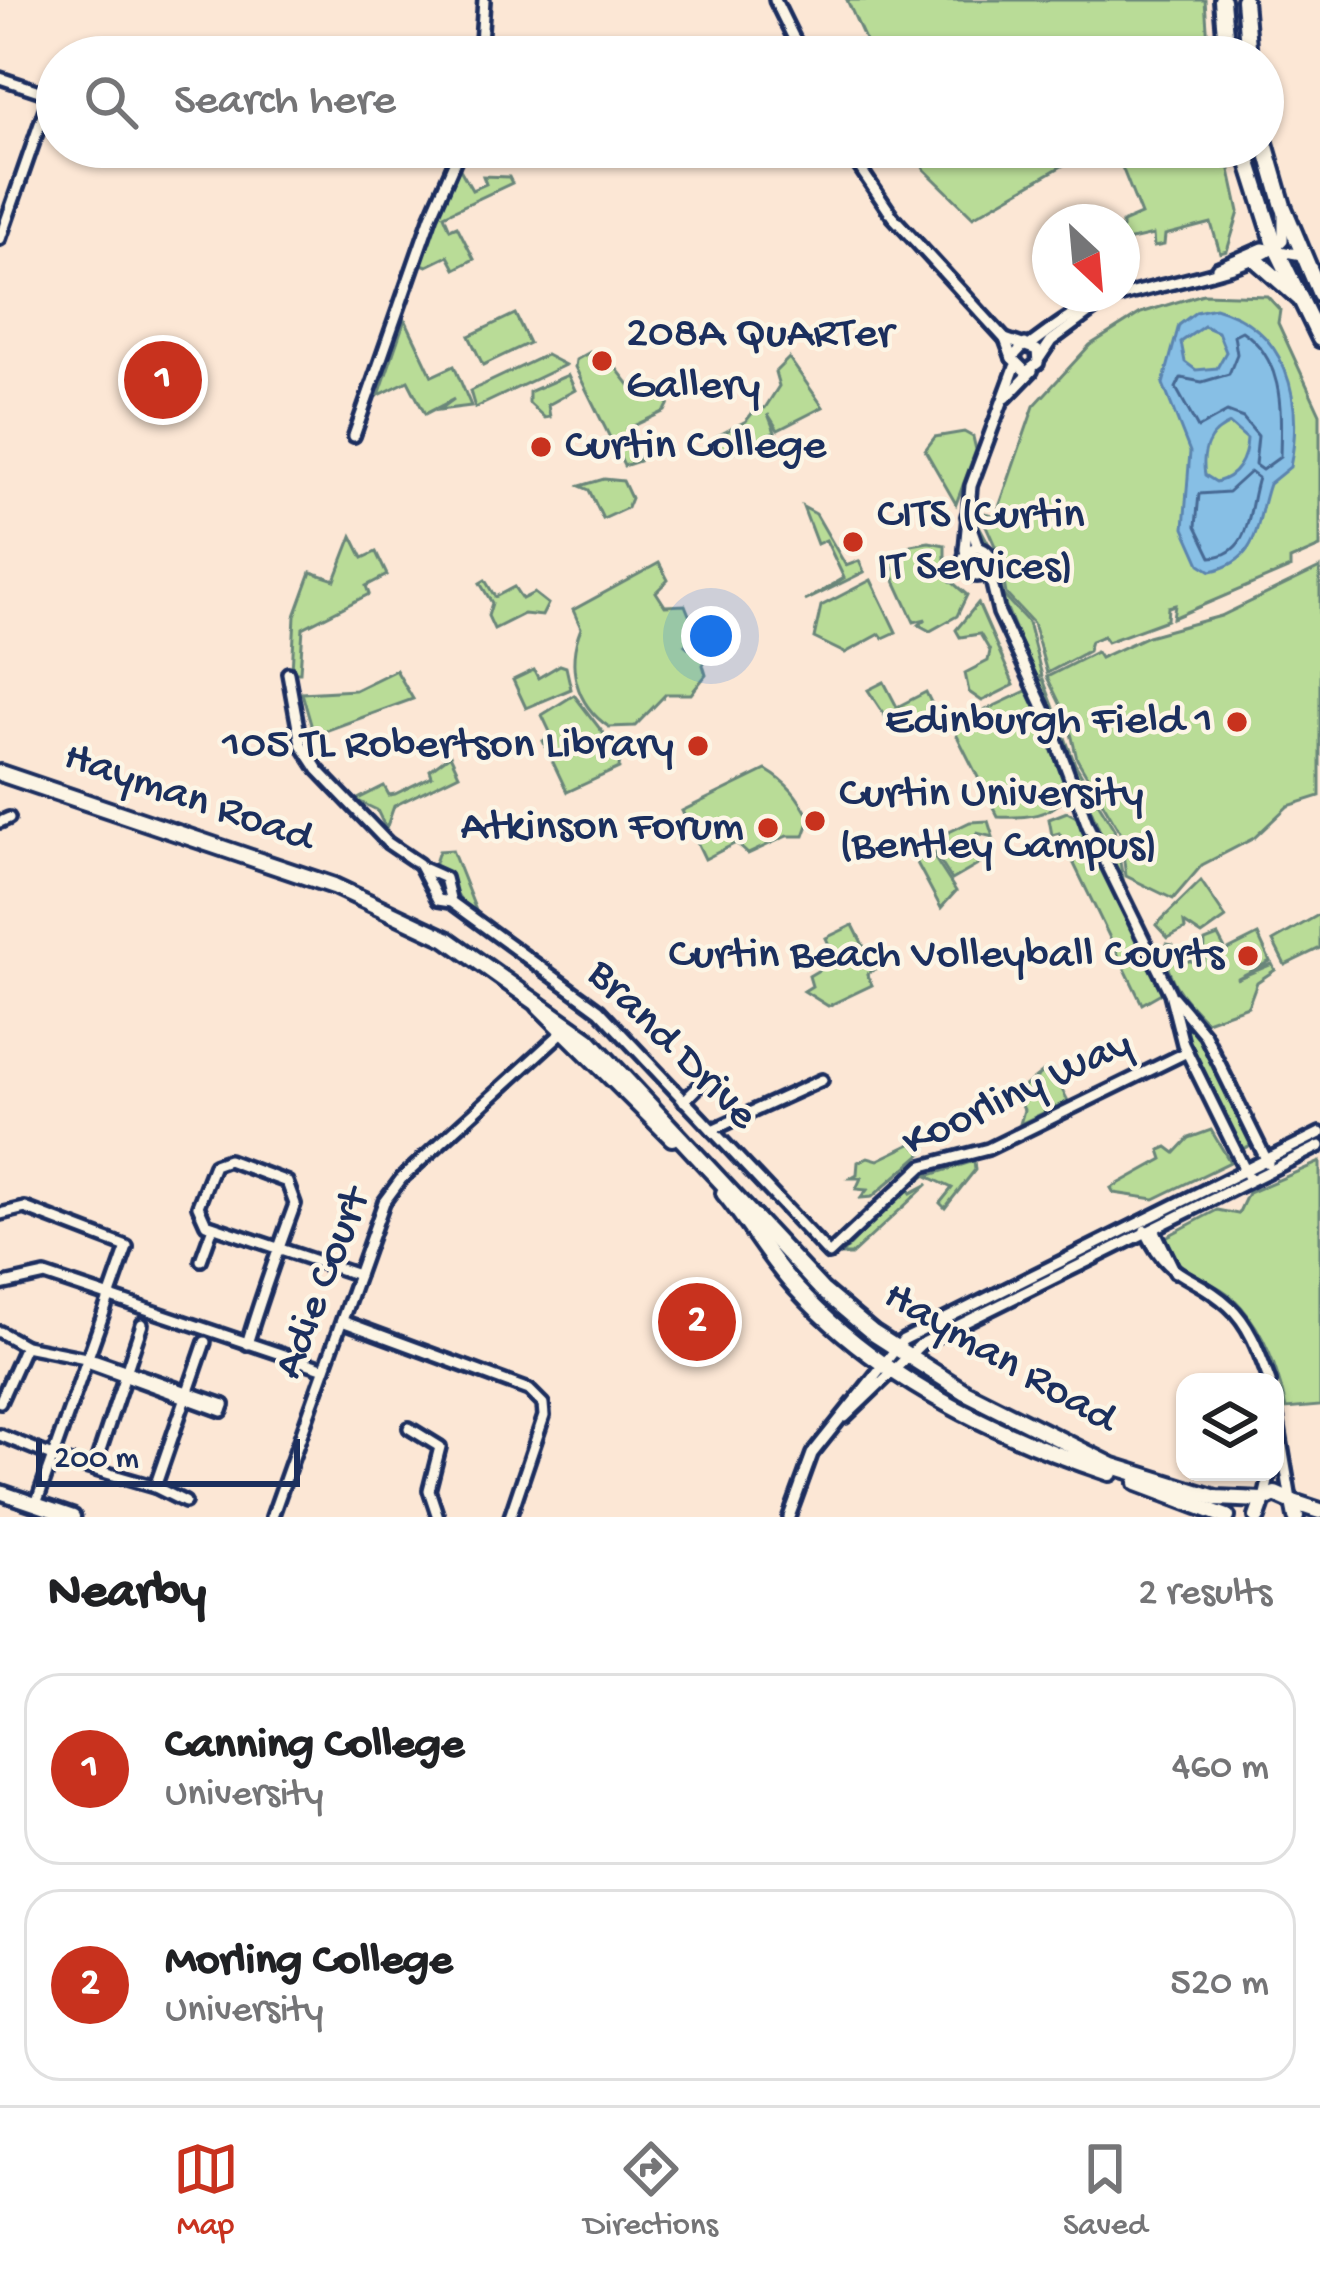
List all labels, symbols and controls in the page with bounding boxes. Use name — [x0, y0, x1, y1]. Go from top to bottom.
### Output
search box — [36, 36, 1284, 168]
icon: search — [78, 69, 144, 135]
text: Search here — [174, 76, 396, 129]
north arrow — [1032, 204, 1140, 312]
place label: 208A QuARTer Gallery — [626, 309, 897, 414]
pin: 1 — [124, 335, 202, 425]
marker: 208A QuARTer Gallery — [589, 348, 615, 374]
place label: Curtin College — [565, 421, 827, 474]
marker: Curtin College — [528, 434, 554, 460]
place label: CITS (Curtin IT Services) — [877, 490, 1085, 595]
marker: CITS (Curtin IT Services) — [840, 529, 866, 555]
your location — [681, 606, 741, 666]
place label: Edinburgh Field 1 — [885, 696, 1213, 749]
marker: Edinburgh Field 1 — [1224, 709, 1250, 735]
place label: 105 TL Robertson Library — [221, 720, 674, 773]
street label: Hayman Road — [56, 732, 323, 868]
marker: 105 TL Robertson Library — [685, 733, 711, 759]
place label: Curtin University (Bentley Campus) — [839, 769, 1158, 874]
place label: Atkinson Forum — [461, 802, 744, 855]
marker: Curtin University (Bentley Campus) — [802, 808, 828, 834]
marker: Atkinson Forum — [755, 815, 781, 841]
place label: Curtin Beach Volleyball Courts — [669, 930, 1225, 983]
marker: Curtin Beach Volleyball Courts — [1235, 943, 1261, 969]
street label: Brand Drive — [574, 949, 768, 1143]
street label: Koorliny Way — [895, 1019, 1141, 1171]
street label: Adie Court — [263, 1178, 386, 1387]
street label: Hayman Road — [873, 1271, 1128, 1449]
pin: 2 — [658, 1277, 736, 1367]
map controls — [1176, 1373, 1284, 1481]
button: layers — [1176, 1373, 1284, 1481]
scale bar — [36, 1433, 300, 1486]
text: 200 m — [54, 1441, 139, 1479]
text: Nearby — [48, 1565, 206, 1625]
text: 2 results — [1138, 1572, 1272, 1618]
text: Canning College — [165, 1720, 464, 1773]
text: 1 — [82, 1746, 98, 1792]
text: 460 m — [1172, 1746, 1269, 1792]
text: University — [165, 1773, 324, 1819]
text: Morling College — [165, 1936, 452, 1989]
text: 2 — [80, 1962, 100, 2008]
text: 520 m — [1170, 1962, 1269, 2008]
text: University — [165, 1989, 324, 2035]
tab: Map — [173, 2136, 239, 2246]
tab: Directions — [584, 2136, 718, 2246]
tab: Saved — [1063, 2136, 1147, 2246]

